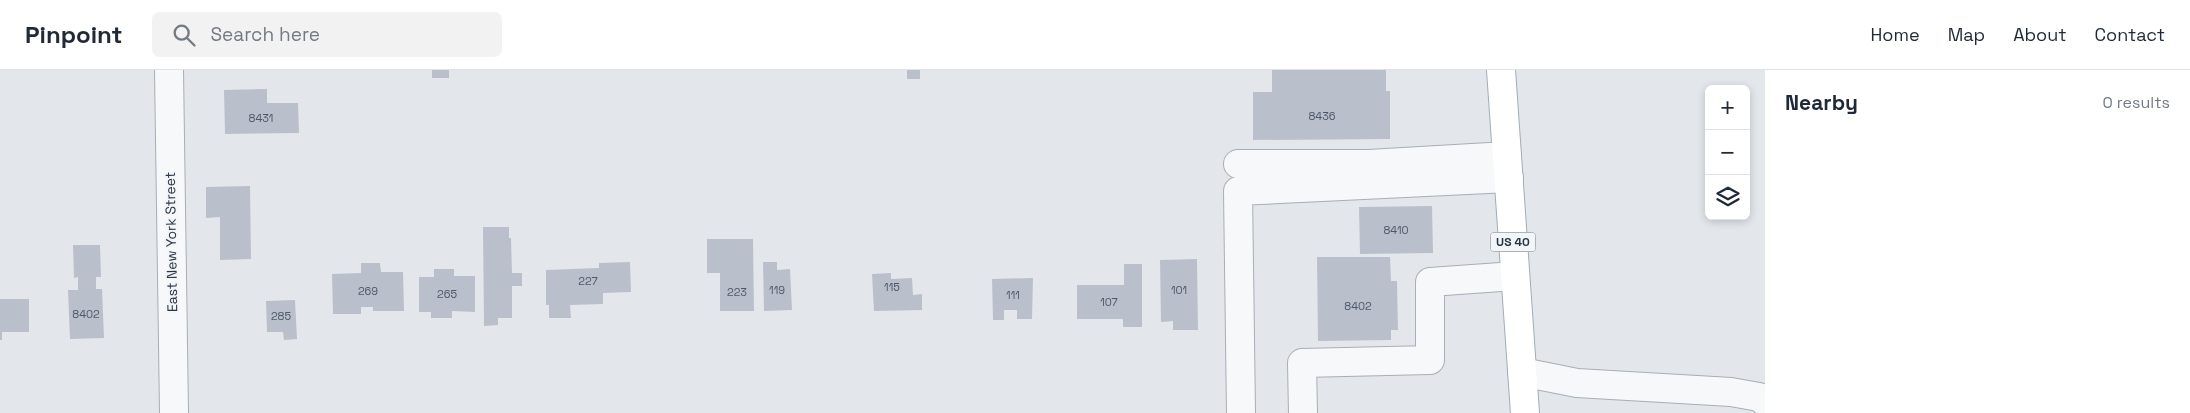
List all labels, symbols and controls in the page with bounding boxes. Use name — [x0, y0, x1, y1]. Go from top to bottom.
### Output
search box — [152, 12, 502, 57]
text: Pinpoint — [25, 19, 122, 50]
icon: search — [170, 21, 198, 49]
text: Search here — [210, 22, 320, 47]
text: Home — [1871, 23, 1920, 46]
text: Map — [1948, 23, 1985, 46]
text: About — [2013, 23, 2067, 46]
text: Contact — [2095, 23, 2165, 46]
map controls — [1705, 85, 1750, 220]
button: + — [1705, 85, 1750, 130]
text: Nearby — [1785, 89, 1858, 116]
text: 0 results — [2102, 92, 2170, 113]
house number: 8436 — [1308, 109, 1336, 123]
house number: 8431 — [249, 111, 273, 125]
button: − — [1705, 130, 1750, 175]
street label: East New York Street — [161, 172, 181, 312]
button: layers — [1705, 175, 1750, 220]
house number: 8410 — [1383, 223, 1409, 237]
road number: US 40 — [1490, 232, 1536, 252]
house number: 227 — [578, 274, 598, 288]
house number: 115 — [884, 280, 900, 294]
house number: 119 — [769, 283, 785, 297]
house number: 101 — [1171, 283, 1187, 297]
house number: 269 — [358, 284, 378, 298]
house number: 223 — [727, 285, 747, 299]
house number: 265 — [437, 287, 457, 301]
house number: 111 — [1006, 288, 1020, 302]
house number: 107 — [1100, 295, 1118, 309]
house number: 8402 — [1344, 299, 1372, 313]
house number: 8402 — [72, 307, 100, 321]
house number: 285 — [271, 309, 291, 323]

